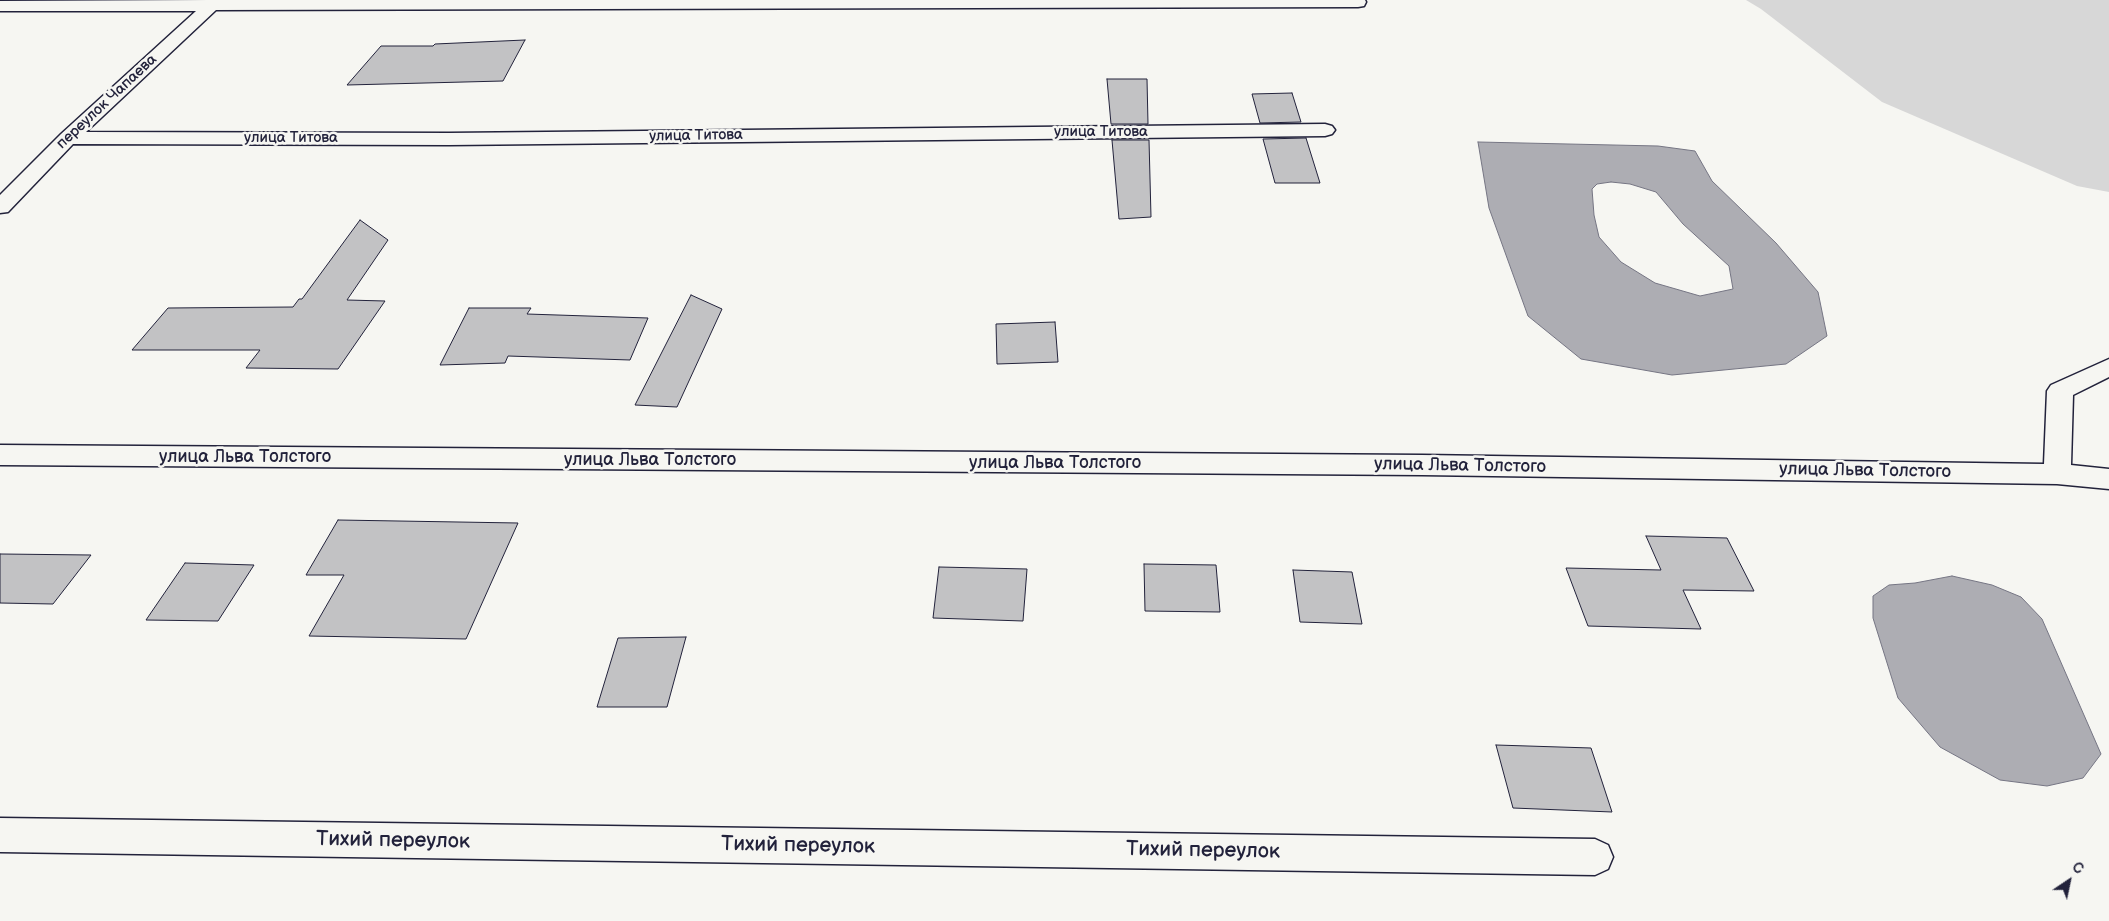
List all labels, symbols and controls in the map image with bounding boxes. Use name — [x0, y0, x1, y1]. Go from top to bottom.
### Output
street label: переулок Чапаева — [53, 51, 161, 153]
street label: улица Титова — [1054, 123, 1148, 141]
street label: улица Титова — [649, 126, 743, 146]
street label: улица Титова — [244, 129, 338, 147]
street label: улица Льва Толстого — [159, 446, 331, 468]
street label: улица Льва Толстого — [564, 449, 736, 471]
street label: улица Льва Толстого — [969, 452, 1141, 474]
street label: улица Льва Толстого — [1374, 454, 1546, 478]
street label: улица Льва Толстого — [1779, 459, 1951, 483]
street label: Тихий переулок — [316, 827, 470, 855]
street label: Тихий переулок — [721, 832, 875, 860]
street label: Тихий переулок — [1126, 837, 1280, 865]
north arrow — [2044, 856, 2094, 906]
text: С — [2069, 858, 2086, 878]

